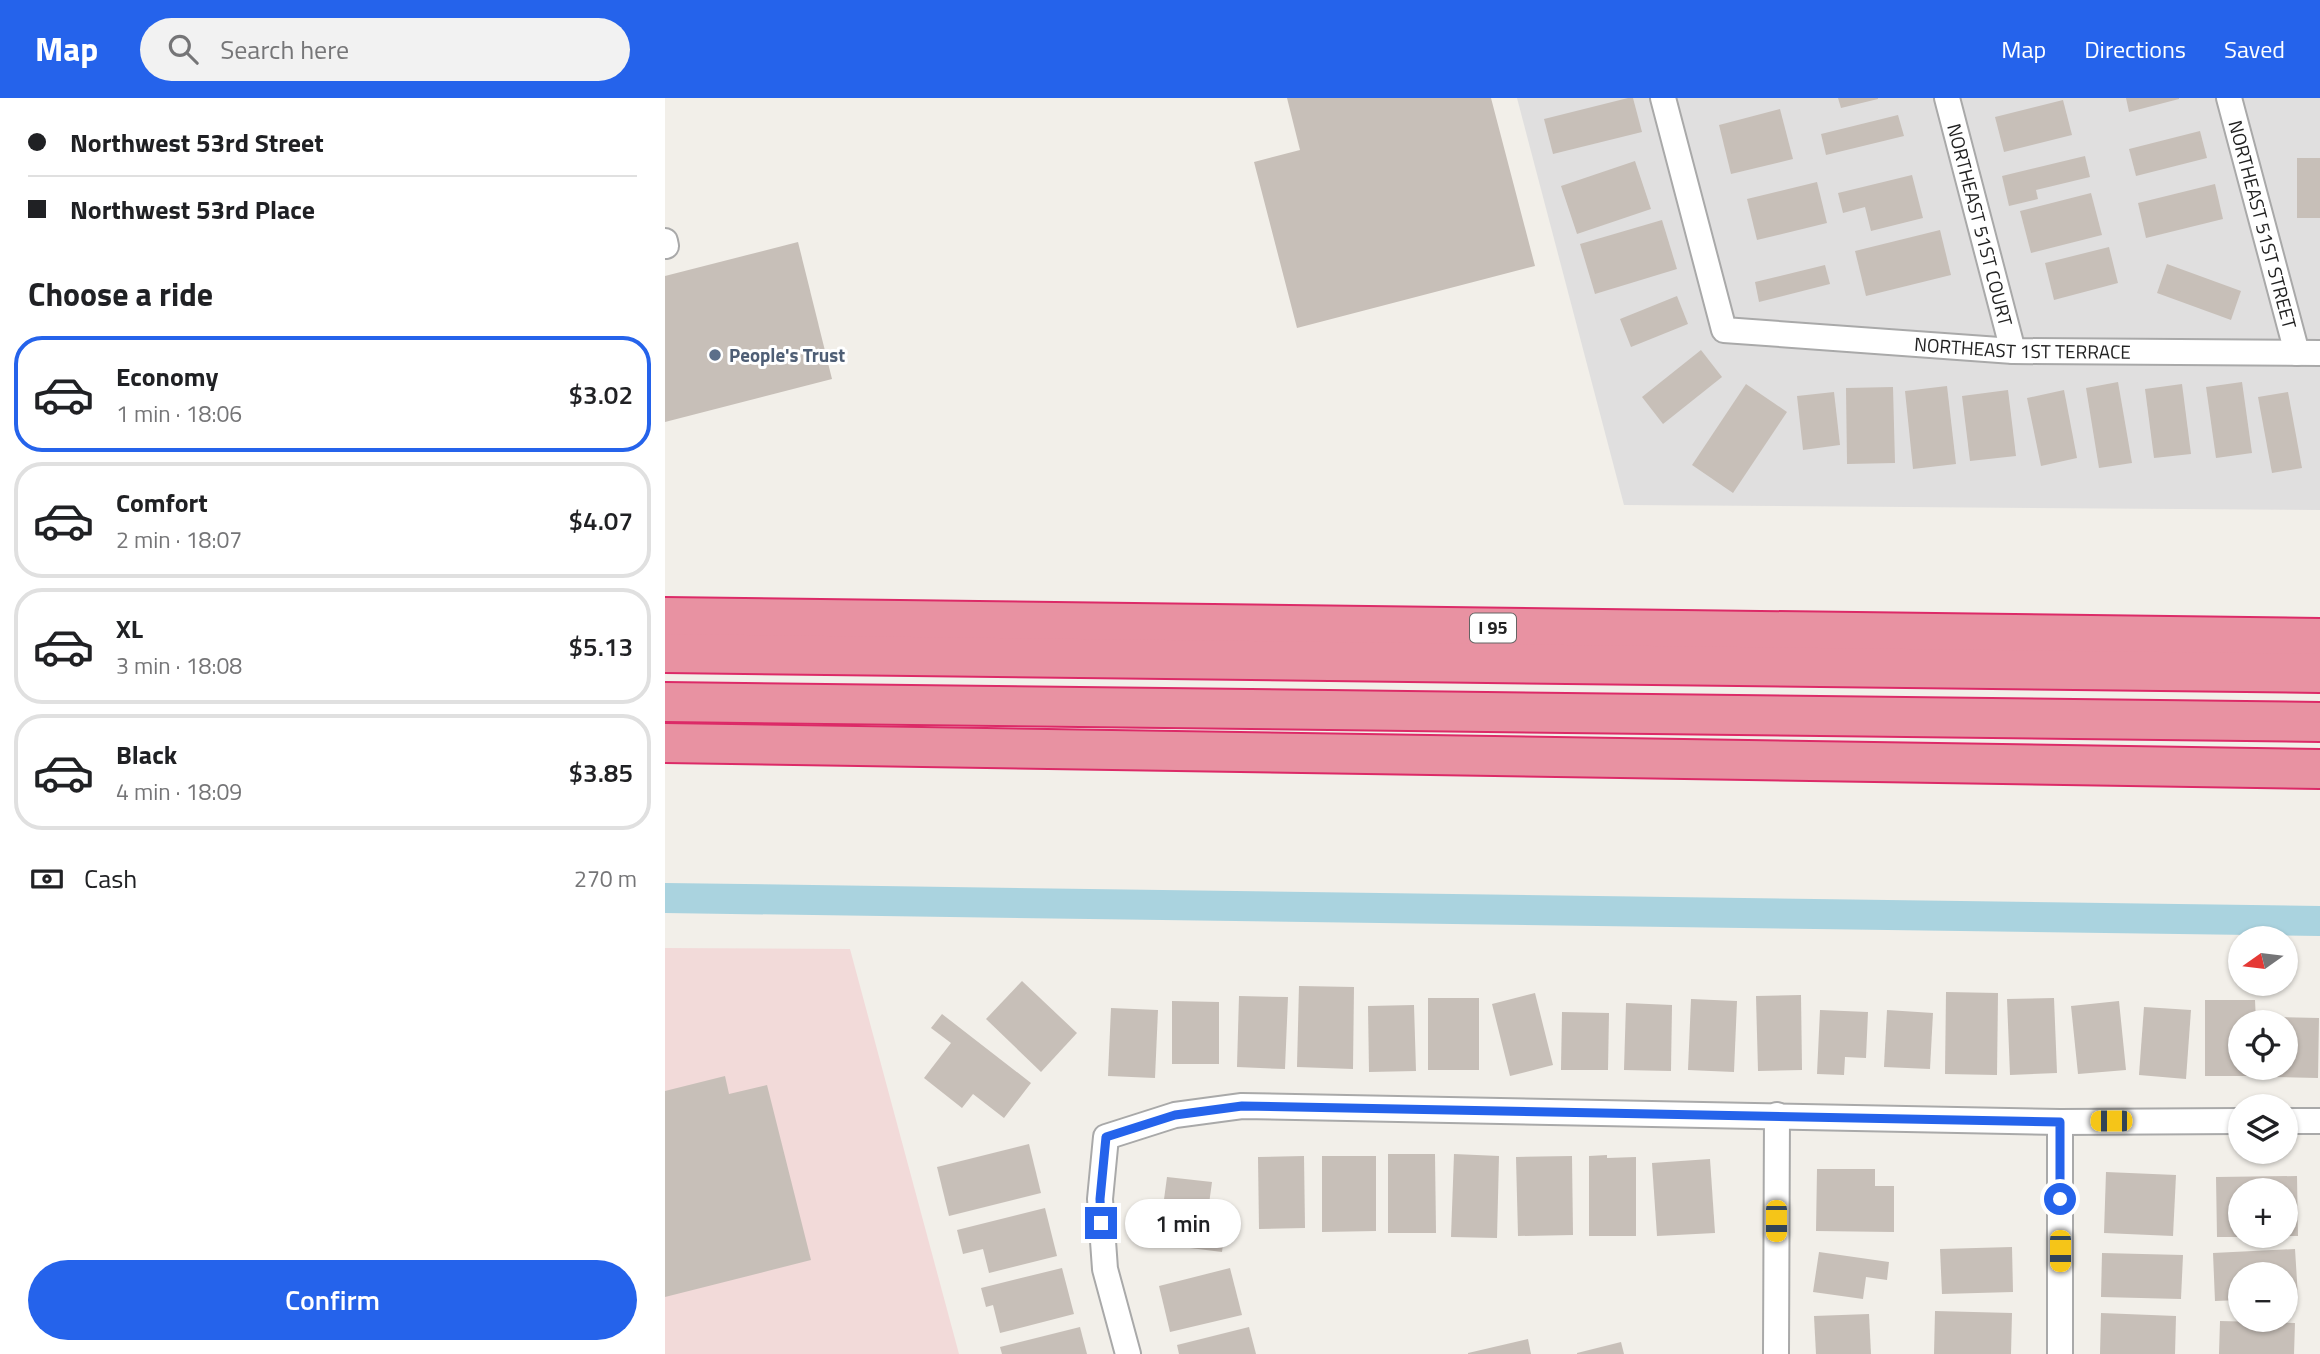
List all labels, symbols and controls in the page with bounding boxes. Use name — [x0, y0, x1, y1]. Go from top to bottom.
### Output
search box — [140, 18, 630, 81]
text: Map — [35, 24, 98, 74]
icon: search — [164, 30, 202, 68]
text: Search here — [220, 30, 349, 69]
text: Map — [2001, 31, 2046, 67]
text: Directions — [2084, 31, 2186, 67]
text: Saved — [2224, 31, 2285, 67]
street label: NORTHEAST 51ST STREET — [2222, 117, 2305, 332]
street label: NORTHEAST 51ST COURT — [1940, 120, 2021, 329]
text: Northwest 53rd Street — [70, 123, 324, 162]
text: Northwest 53rd Place — [70, 190, 315, 229]
text: Choose a ride — [28, 270, 213, 318]
street label: NORTHEAST 1ST TERRACE — [1913, 329, 2131, 366]
place label: People's Trust — [729, 340, 845, 369]
marker: People's Trust — [707, 347, 723, 363]
text: Economy — [116, 357, 218, 396]
icon: car — [32, 363, 95, 426]
text: $3.02 — [569, 375, 633, 414]
text: 1 min · 18:06 — [116, 396, 242, 431]
text: Comfort — [116, 483, 208, 522]
icon: car — [32, 489, 95, 552]
text: $4.07 — [569, 501, 633, 540]
text: 2 min · 18:07 — [116, 522, 242, 557]
text: XL — [116, 609, 143, 648]
road number: I 95 — [1470, 614, 1516, 642]
icon: car — [32, 615, 95, 678]
text: $5.13 — [569, 627, 633, 666]
text: 3 min · 18:08 — [116, 648, 242, 683]
text: Black — [116, 735, 177, 774]
icon: car — [32, 741, 95, 804]
text: $3.85 — [569, 753, 633, 792]
text: 4 min · 18:09 — [116, 774, 242, 809]
text: Cash — [84, 859, 137, 898]
icon: cash — [28, 860, 66, 898]
text: 270 m — [574, 861, 637, 896]
north arrow — [2228, 926, 2298, 996]
map controls — [2228, 926, 2298, 1332]
button: locate — [2228, 1010, 2298, 1080]
button: layers — [2228, 1094, 2298, 1164]
car — [2091, 1111, 2133, 1132]
button: + — [2228, 1178, 2298, 1248]
route start — [2044, 1183, 2076, 1215]
callout: 1 min — [1125, 1198, 1241, 1248]
car — [1766, 1200, 1787, 1242]
text: 1 min — [1155, 1206, 1211, 1241]
route end — [1085, 1207, 1117, 1239]
car — [2050, 1230, 2071, 1272]
button: Confirm — [28, 1260, 637, 1340]
button: − — [2228, 1262, 2298, 1332]

